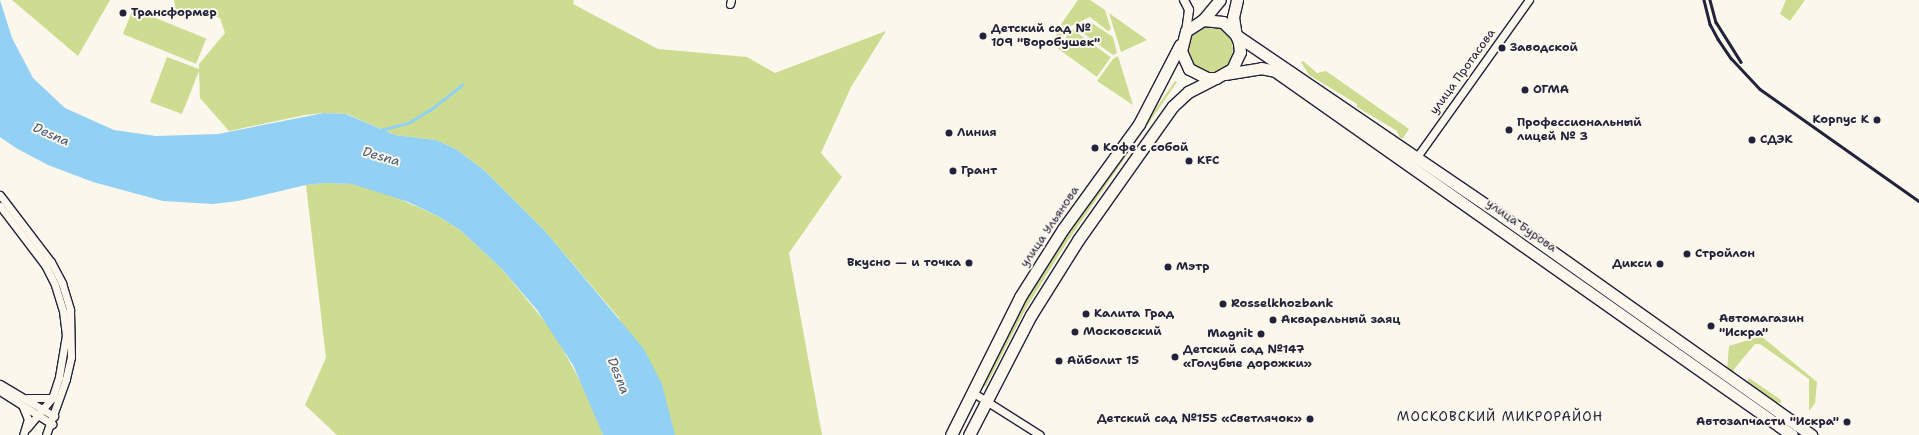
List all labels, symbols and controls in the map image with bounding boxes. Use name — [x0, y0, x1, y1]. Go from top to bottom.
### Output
place label: Трансформер — [131, 6, 217, 20]
marker: Трансформер — [118, 8, 128, 18]
place label: Детский сад № 109 "Воробушек" — [991, 22, 1100, 50]
street label: улица Протасова — [1427, 27, 1499, 117]
marker: Детский сад № 109 "Воробушек" — [978, 31, 988, 41]
place label: Заводской — [1510, 41, 1578, 55]
marker: Заводской — [1497, 43, 1507, 53]
place label: ОГМА — [1533, 83, 1569, 97]
marker: ОГМА — [1520, 85, 1530, 95]
place label: Корпус К — [1813, 113, 1869, 127]
marker: Корпус К — [1872, 115, 1882, 125]
place label: Профессиональный лицей № 3 — [1517, 116, 1641, 144]
water label: Desna — [30, 120, 72, 150]
marker: Профессиональный лицей № 3 — [1504, 125, 1514, 135]
place label: Линия — [957, 126, 997, 140]
marker: Линия — [944, 128, 954, 138]
place label: СДЭК — [1760, 133, 1793, 147]
marker: СДЭК — [1747, 135, 1757, 145]
place label: Кофе с собой — [1103, 141, 1188, 155]
marker: Кофе с собой — [1090, 143, 1100, 153]
water label: Desna — [360, 144, 402, 170]
place label: KFC — [1197, 154, 1219, 168]
marker: KFC — [1184, 156, 1194, 166]
place label: Грант — [961, 164, 997, 178]
marker: Грант — [948, 166, 958, 176]
street label: улица Ульянова — [1018, 184, 1082, 270]
street label: улица Бурова — [1483, 196, 1559, 256]
place label: Стройлон — [1695, 247, 1755, 261]
marker: Стройлон — [1682, 249, 1692, 259]
place label: Вкусно — и точка — [847, 256, 961, 270]
place label: Дикси — [1612, 257, 1652, 271]
marker: Вкусно — и точка — [964, 258, 974, 268]
marker: Дикси — [1655, 259, 1665, 269]
place label: Мэтр — [1176, 260, 1209, 274]
marker: Мэтр — [1163, 262, 1173, 272]
place label: Rosselkhozbank — [1231, 297, 1333, 311]
marker: Rosselkhozbank — [1218, 299, 1228, 309]
place label: Калита Град — [1094, 307, 1174, 321]
marker: Калита Град — [1081, 309, 1091, 319]
place label: Автомагазин "Искра" — [1719, 312, 1804, 340]
place label: Акварельный заяц — [1281, 313, 1400, 327]
marker: Акварельный заяц — [1268, 315, 1278, 325]
marker: Автомагазин "Искра" — [1706, 321, 1716, 331]
place label: Московский — [1083, 325, 1162, 339]
marker: Московский — [1070, 327, 1080, 337]
place label: Magnit — [1207, 327, 1253, 341]
marker: Magnit — [1256, 329, 1266, 339]
place label: Детский сад №147 «Голубые дорожки» — [1183, 343, 1312, 371]
marker: Детский сад №147 «Голубые дорожки» — [1170, 352, 1180, 362]
place label: Айболит 15 — [1067, 354, 1139, 368]
water label: Desna — [604, 355, 632, 397]
marker: Айболит 15 — [1054, 356, 1064, 366]
district label: МОСКОВСКИЙ МИКРОРАЙОН — [1397, 409, 1603, 425]
place label: Детский сад №155 «Светлячок» — [1097, 412, 1302, 426]
marker: Детский сад №155 «Светлячок» — [1305, 414, 1315, 424]
place label: Автозапчасти "Искра" — [1696, 415, 1839, 429]
marker: Автозапчасти "Искра" — [1842, 417, 1852, 427]

